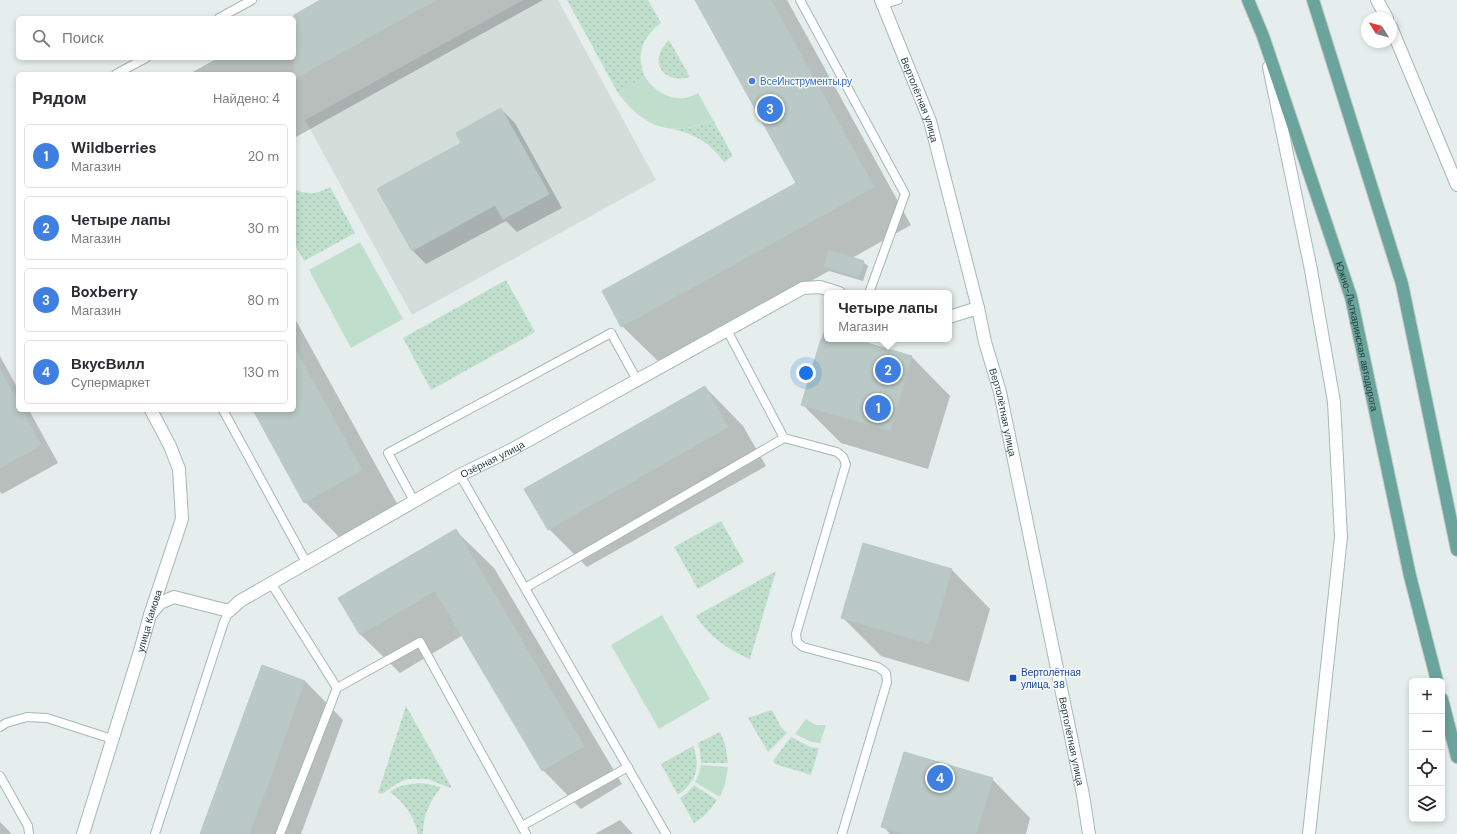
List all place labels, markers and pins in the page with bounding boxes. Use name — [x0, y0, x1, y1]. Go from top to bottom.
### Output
place label: ВсеИнструменты.ру — [760, 75, 852, 88]
marker: ВсеИнструменты.ру — [747, 76, 757, 86]
pin: 3 — [757, 94, 783, 124]
pin: 2 — [875, 355, 901, 385]
pin: 1 — [865, 393, 891, 423]
place label: Вертолётная улица, 38 — [1021, 666, 1081, 691]
marker: Вертолётная улица, 38 — [1008, 673, 1018, 683]
pin: 4 — [927, 763, 953, 793]

